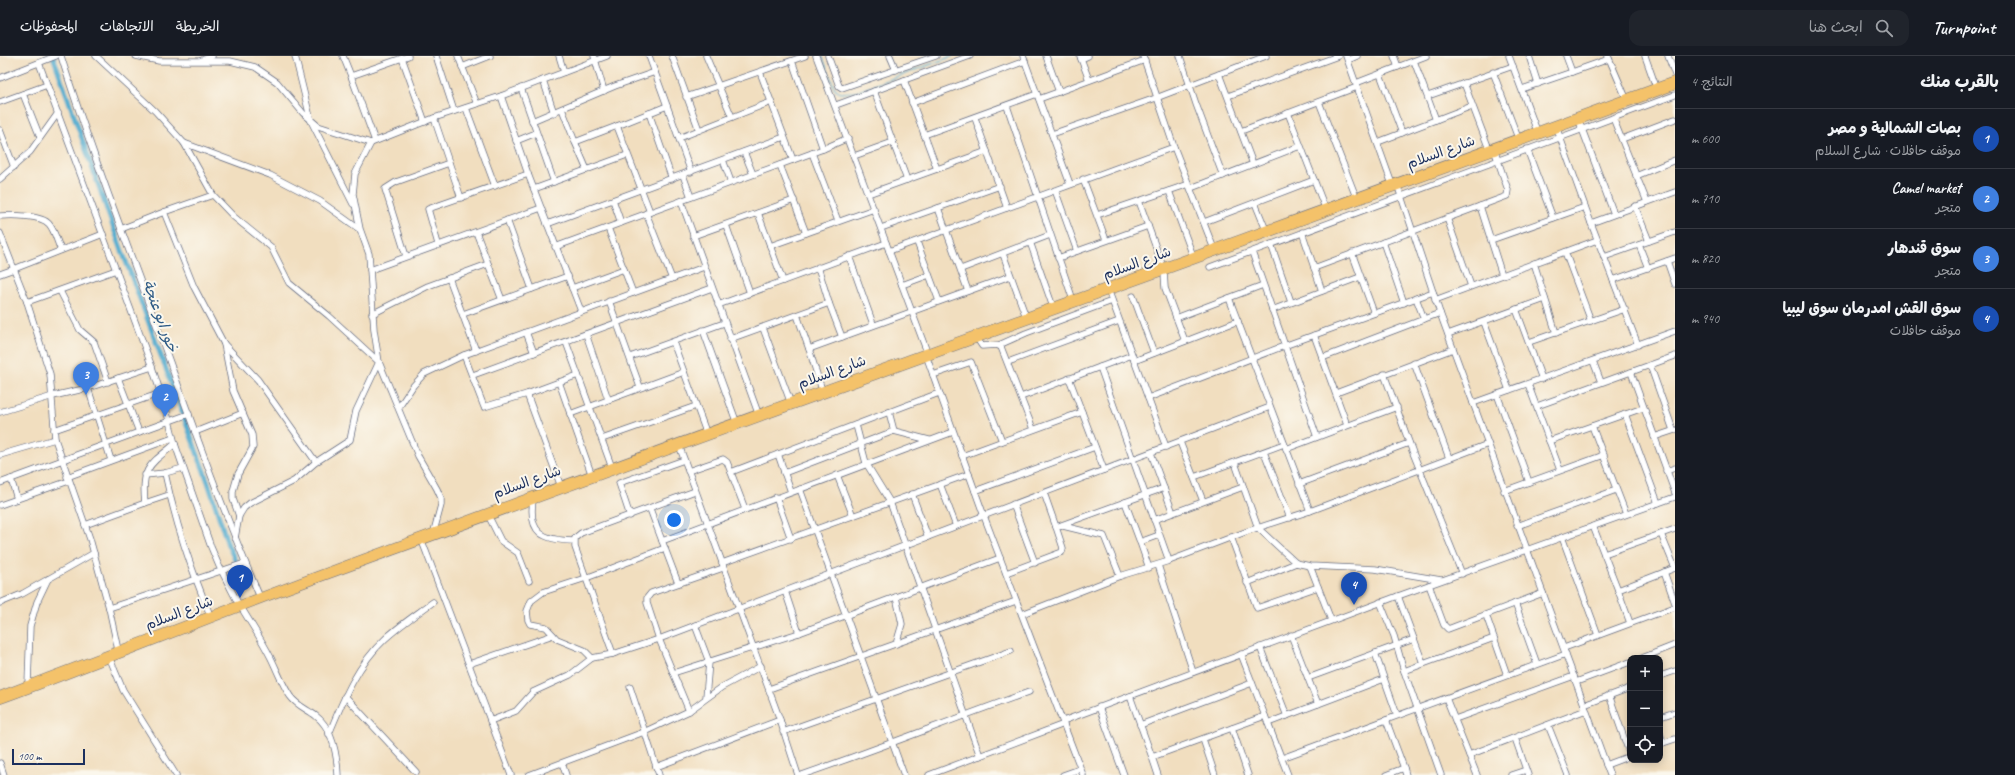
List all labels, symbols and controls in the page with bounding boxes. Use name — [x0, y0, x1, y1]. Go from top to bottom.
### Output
search box — [1629, 10, 1909, 46]
text: Turnpoint — [1933, 16, 1995, 40]
icon: search — [1873, 17, 1895, 39]
text: المحفوظات — [20, 18, 78, 35]
text: الاتجاهات — [100, 18, 154, 35]
text: الخريطة — [176, 18, 219, 35]
text: ابحث هنا — [1809, 18, 1863, 37]
text: بالقرب منك — [1920, 71, 1999, 92]
text: النتائج: 4 — [1691, 74, 1733, 90]
text: بصات الشمالية و مصر — [1828, 119, 1961, 138]
text: 600 m — [1691, 131, 1719, 147]
text: 1 — [1983, 131, 1989, 147]
street label: شارع السلام — [1405, 132, 1478, 174]
text: موقف حافلات · شارع السلام — [1815, 143, 1961, 159]
text: Camel market — [1892, 179, 1961, 198]
text: 710 m — [1691, 191, 1719, 207]
text: 2 — [1983, 191, 1989, 207]
text: متجر — [1936, 200, 1961, 216]
text: سوق قندهار — [1888, 239, 1961, 258]
street label: شارع السلام — [1101, 243, 1174, 285]
text: 820 m — [1691, 251, 1719, 267]
text: 3 — [1983, 251, 1989, 267]
text: متجر — [1936, 263, 1961, 279]
water label: خور ابو عنجة — [138, 277, 182, 355]
text: سوق القش امدرمان سوق ليبيا — [1783, 299, 1961, 318]
text: 940 m — [1691, 311, 1719, 327]
text: 4 — [1983, 311, 1989, 327]
text: موقف حافلات — [1890, 323, 1961, 339]
street label: شارع السلام — [796, 352, 869, 394]
pin: 3 — [73, 362, 99, 395]
pin: 2 — [152, 384, 178, 417]
street label: شارع السلام — [491, 462, 564, 504]
your location — [664, 510, 684, 530]
pin: 1 — [227, 565, 253, 598]
pin: 4 — [1341, 572, 1367, 605]
street label: شارع السلام — [143, 592, 216, 636]
map controls — [1627, 655, 1663, 763]
button: + — [1627, 655, 1663, 691]
button: − — [1627, 691, 1663, 727]
button: locate — [1627, 727, 1663, 763]
scale bar — [12, 747, 85, 766]
text: 100 m — [18, 749, 42, 763]

